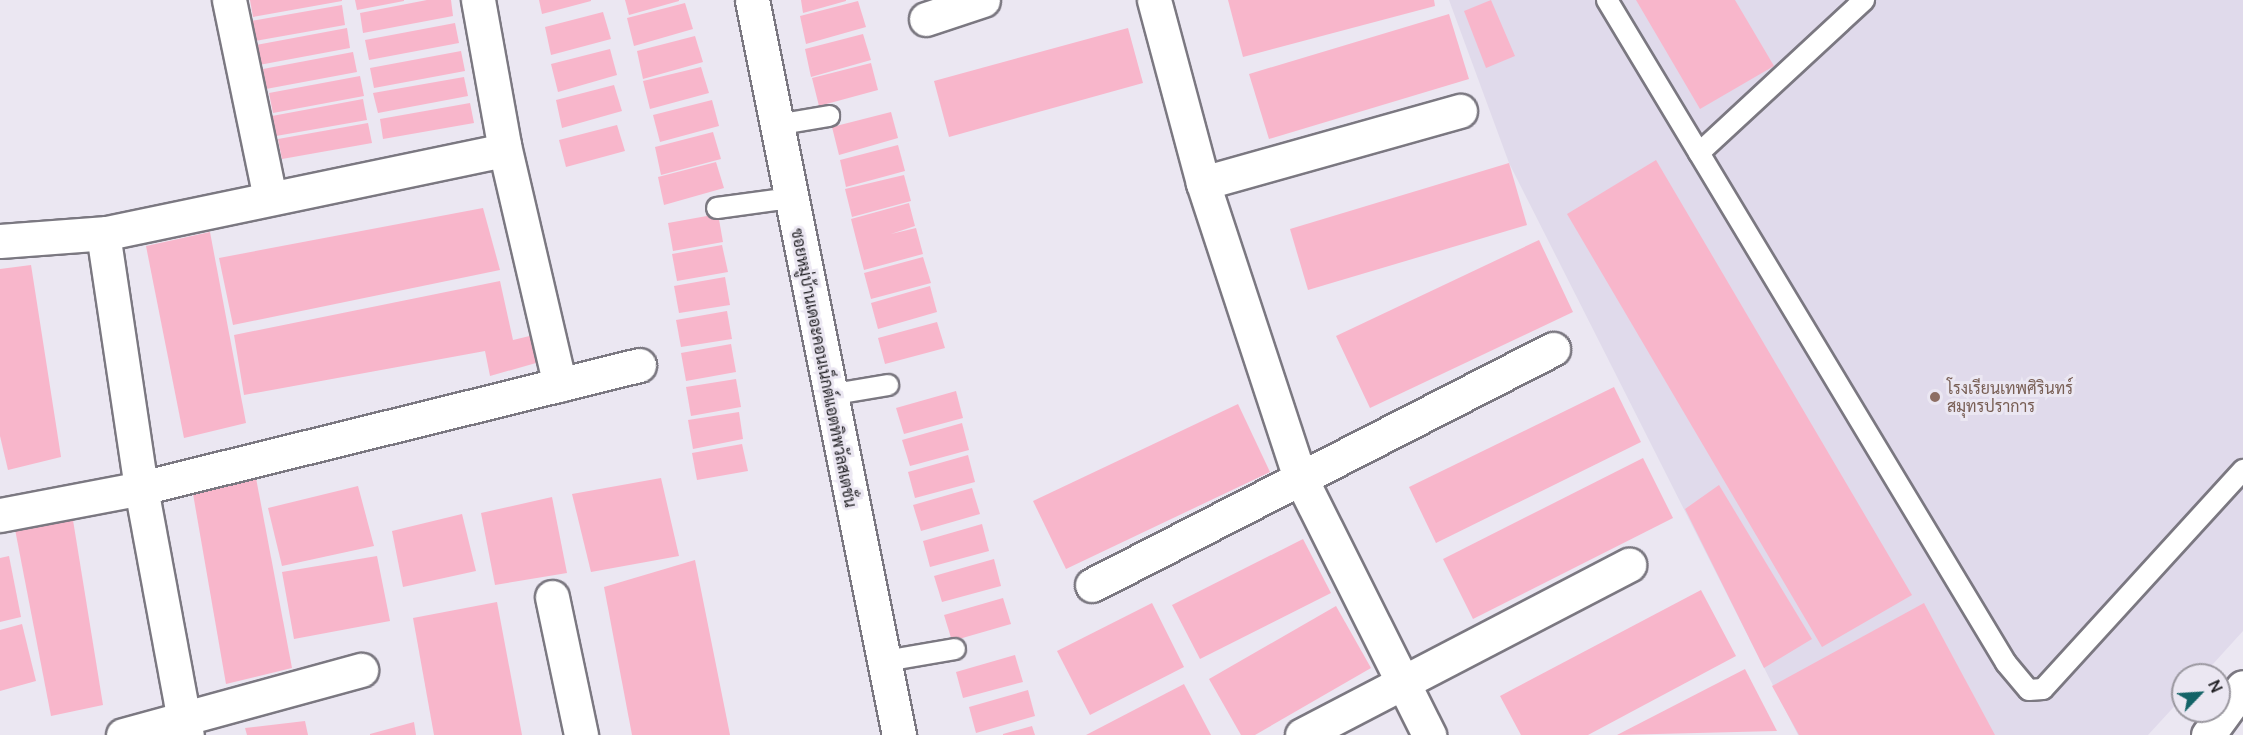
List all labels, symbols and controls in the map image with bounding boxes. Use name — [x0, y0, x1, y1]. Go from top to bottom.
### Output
street label: ซอยหมู่บ้านเดอะคอนเน็กต์แอตทิพวัลสเตชั่น — [787, 227, 861, 509]
place label: โรงเรียนเทพศิรินทร์ สมุทรปราการ — [1947, 378, 2073, 416]
marker: โรงเรียนเทพศิรินทร์ สมุทรปราการ — [1928, 390, 1942, 404]
north arrow — [2171, 663, 2231, 723]
text: N — [2203, 676, 2228, 696]

